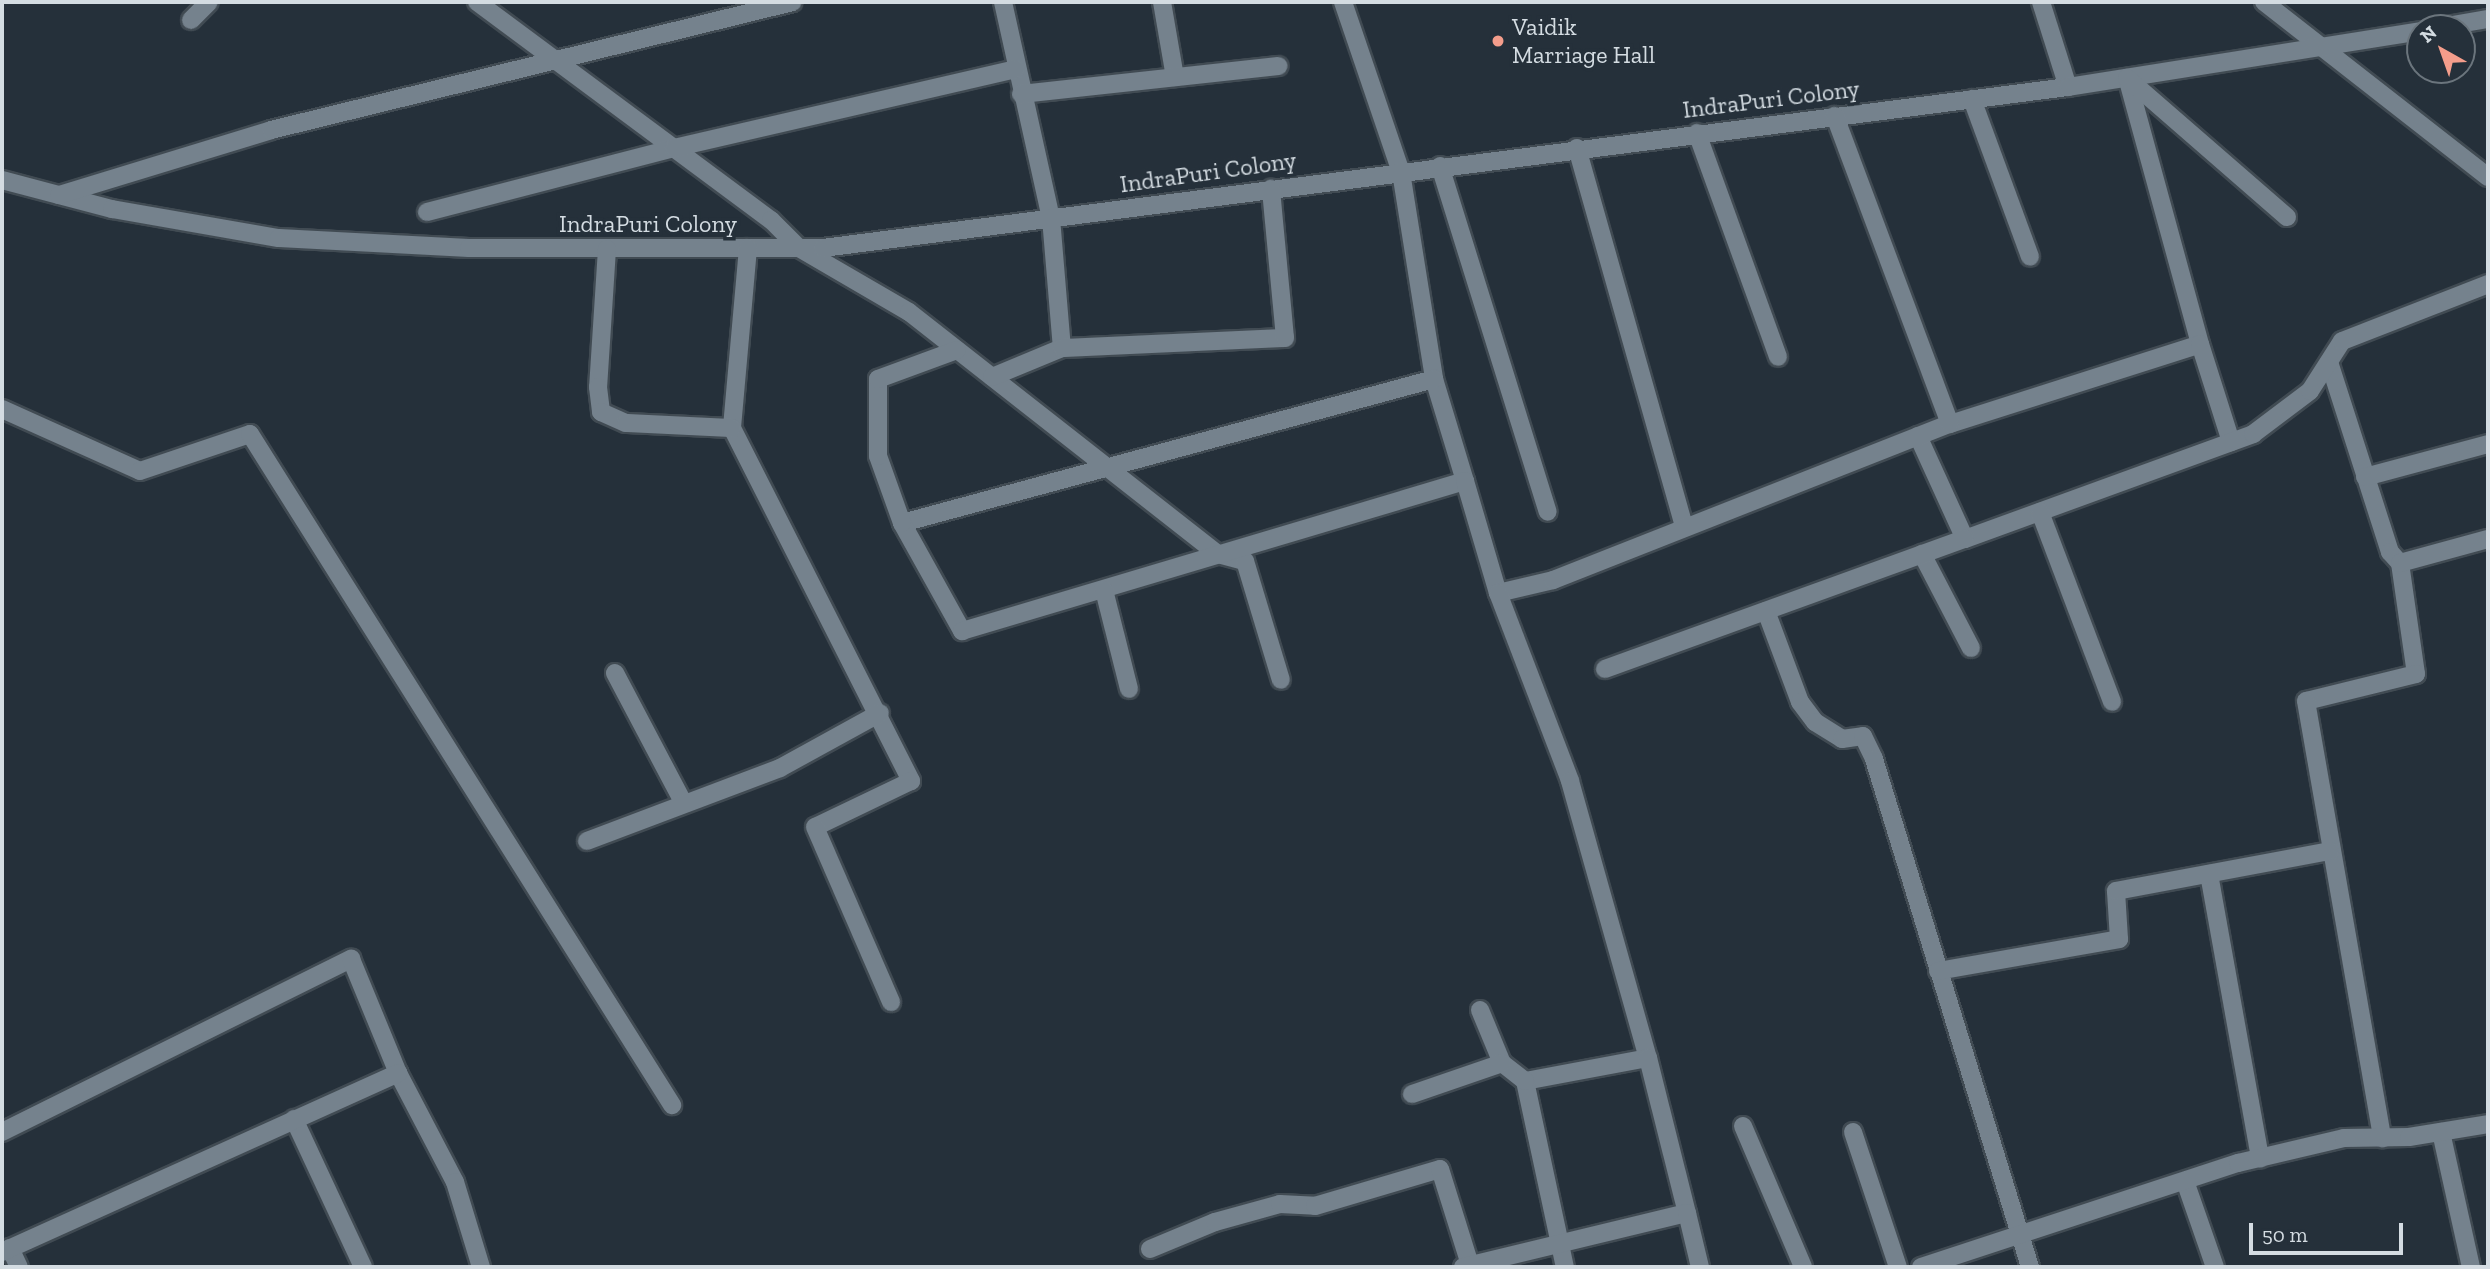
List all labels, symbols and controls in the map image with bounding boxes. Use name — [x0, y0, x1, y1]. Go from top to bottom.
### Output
place label: Vaidik Marriage Hall — [1512, 13, 1655, 69]
north arrow — [2406, 14, 2476, 84]
text: N — [2416, 21, 2441, 48]
marker: Vaidik Marriage Hall — [1490, 33, 1506, 49]
street label: IndraPuri Colony — [1681, 74, 1861, 124]
street label: IndraPuri Colony — [1118, 145, 1298, 199]
street label: IndraPuri Colony — [559, 210, 737, 238]
scale bar — [2252, 1210, 2406, 1254]
text: 50 m — [2262, 1222, 2308, 1247]

